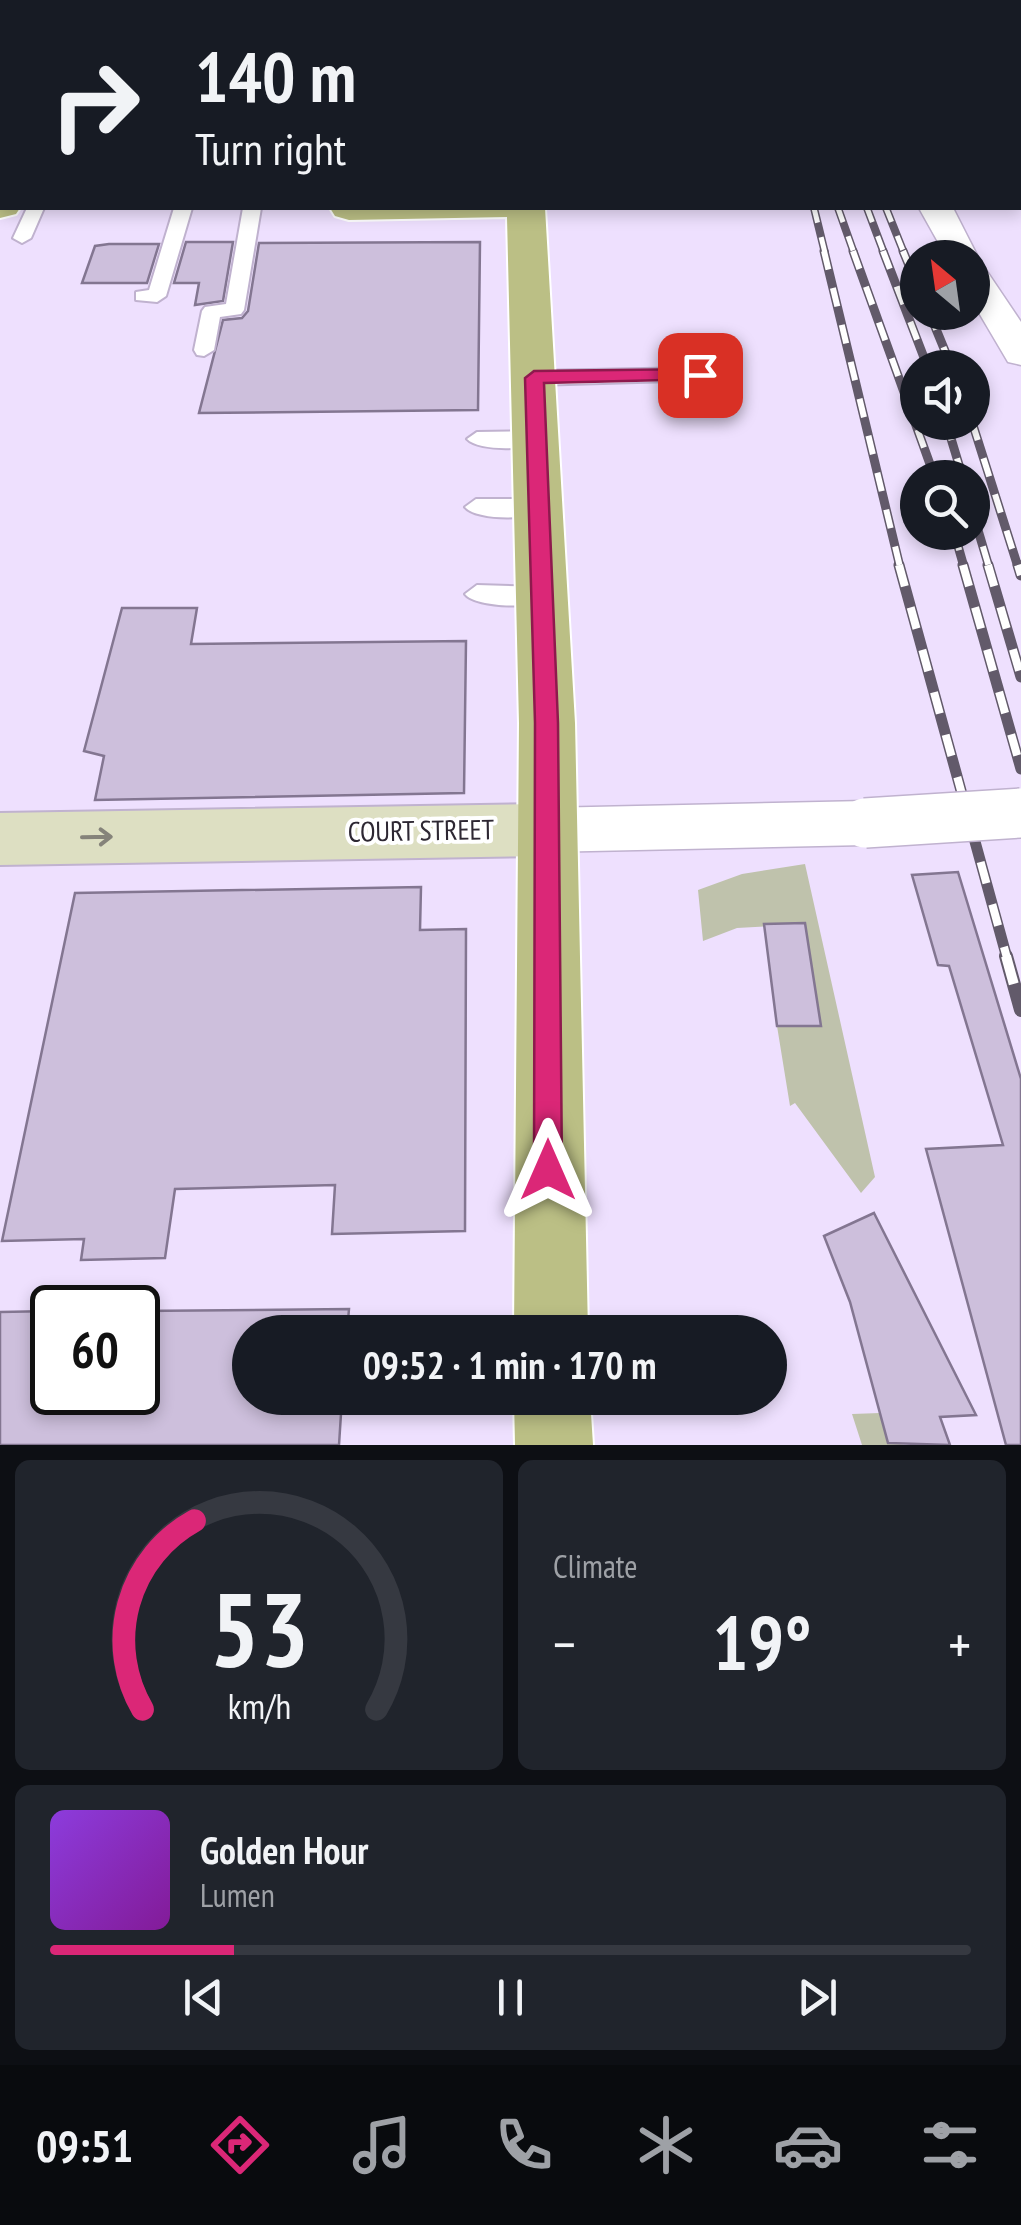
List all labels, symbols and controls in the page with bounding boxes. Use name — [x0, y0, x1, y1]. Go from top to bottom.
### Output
text: 140 m — [195, 31, 356, 121]
icon: right — [30, 40, 160, 170]
text: Turn right — [195, 119, 346, 177]
north arrow — [900, 240, 990, 330]
map controls — [900, 240, 990, 550]
pin — [658, 333, 743, 418]
icon: arrive — [673, 348, 728, 403]
button: sound — [900, 350, 990, 440]
button: search — [900, 460, 990, 550]
street label: COURT STREET — [348, 810, 495, 850]
one-way arrow — [80, 828, 113, 846]
position arrow — [496, 1118, 600, 1222]
speed limit sign: 60 — [30, 1285, 160, 1415]
text: 09:52 · 1 min · 170 m — [363, 1340, 656, 1389]
text: Climate — [553, 1545, 637, 1587]
text: 53 — [209, 1561, 309, 1696]
text: 19° — [712, 1594, 812, 1691]
text: − — [553, 1608, 576, 1679]
text: + — [948, 1608, 971, 1679]
text: km/h — [227, 1683, 291, 1729]
text: Golden Hour — [200, 1825, 369, 1874]
text: Lumen — [200, 1874, 275, 1916]
icon: previous — [176, 1970, 231, 2025]
icon: pause — [483, 1970, 538, 2025]
icon: next — [790, 1970, 845, 2025]
icon: directions — [205, 2110, 275, 2180]
icon: music — [347, 2110, 417, 2180]
icon: phone — [489, 2110, 559, 2180]
icon: climate — [631, 2110, 701, 2180]
icon: car — [773, 2110, 843, 2180]
icon: filters — [915, 2110, 985, 2180]
text: 09:51 — [36, 2116, 133, 2174]

